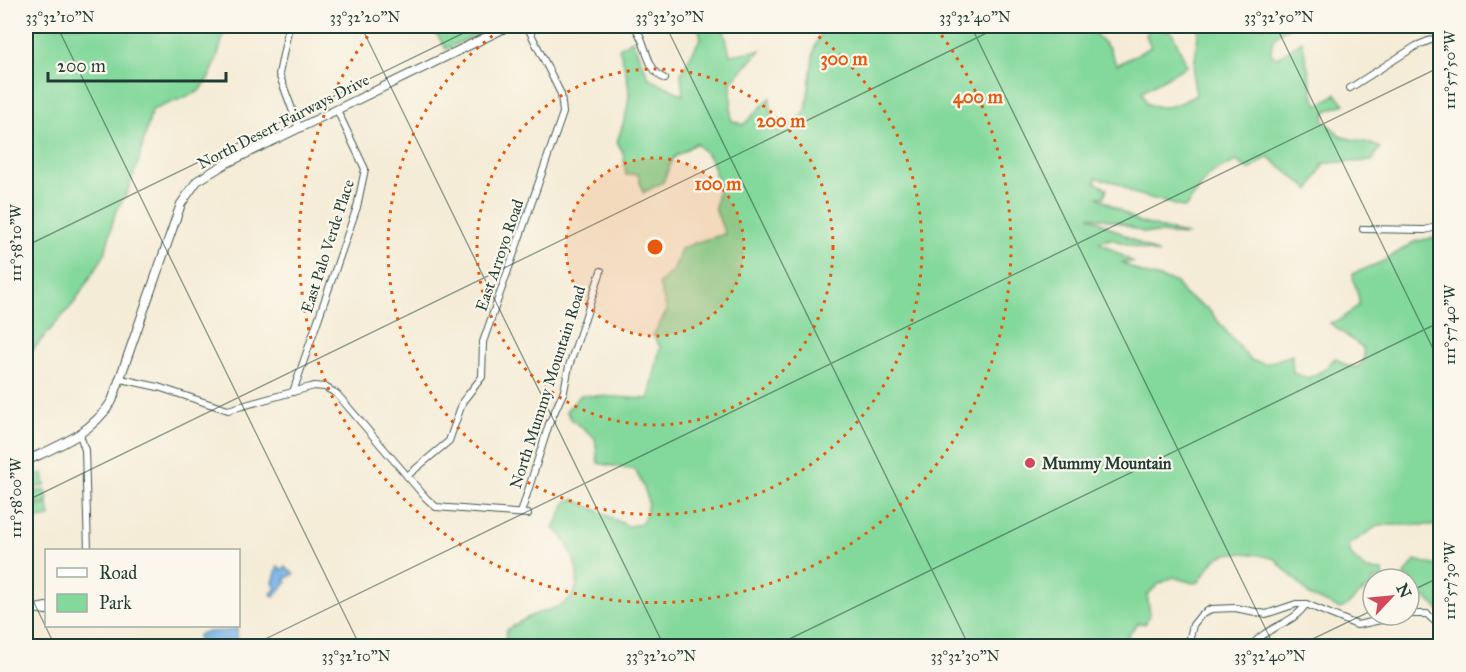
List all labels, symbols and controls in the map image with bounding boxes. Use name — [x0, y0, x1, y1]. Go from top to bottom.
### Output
text: 33°32'10"N — [26, 8, 95, 26]
text: 33°32'20"N — [330, 8, 400, 26]
text: 33°32'30"N — [636, 8, 705, 26]
text: 33°32'40"N — [939, 8, 1011, 26]
text: 33°32'50"N — [1244, 8, 1314, 26]
text: 111°57'50"W — [1441, 30, 1459, 109]
scale bar — [48, 45, 226, 83]
text: 300 m — [820, 48, 868, 71]
text: 200 m — [57, 55, 106, 77]
street label: North Desert Fairways Drive — [194, 70, 373, 173]
text: 400 m — [953, 86, 1004, 109]
text: 200 m — [757, 110, 806, 132]
text: 100 m — [695, 173, 742, 195]
street label: East Palo Verde Place — [297, 177, 358, 315]
street label: East Arroyo Road — [471, 197, 527, 314]
text: 111°58'10"W — [7, 203, 25, 282]
centre of rings — [645, 237, 665, 257]
street label: North Mummy Mountain Road — [506, 283, 589, 491]
text: 111°57'40"W — [1441, 284, 1459, 365]
place label: Mummy Mountain — [1042, 454, 1172, 474]
marker: Mummy Mountain — [1023, 456, 1037, 470]
text: 111°58'00"W — [7, 457, 25, 538]
text: 111°57'30"W — [1441, 541, 1459, 620]
legend — [45, 549, 240, 627]
text: Road — [99, 562, 137, 584]
north arrow — [1361, 567, 1421, 627]
text: N — [1393, 580, 1416, 601]
text: Park — [99, 592, 132, 614]
text: 33°32'10"N — [322, 647, 391, 665]
text: 33°32'20"N — [626, 647, 696, 665]
text: 33°32'30"N — [931, 647, 1000, 665]
text: 33°32'40"N — [1234, 647, 1306, 665]

